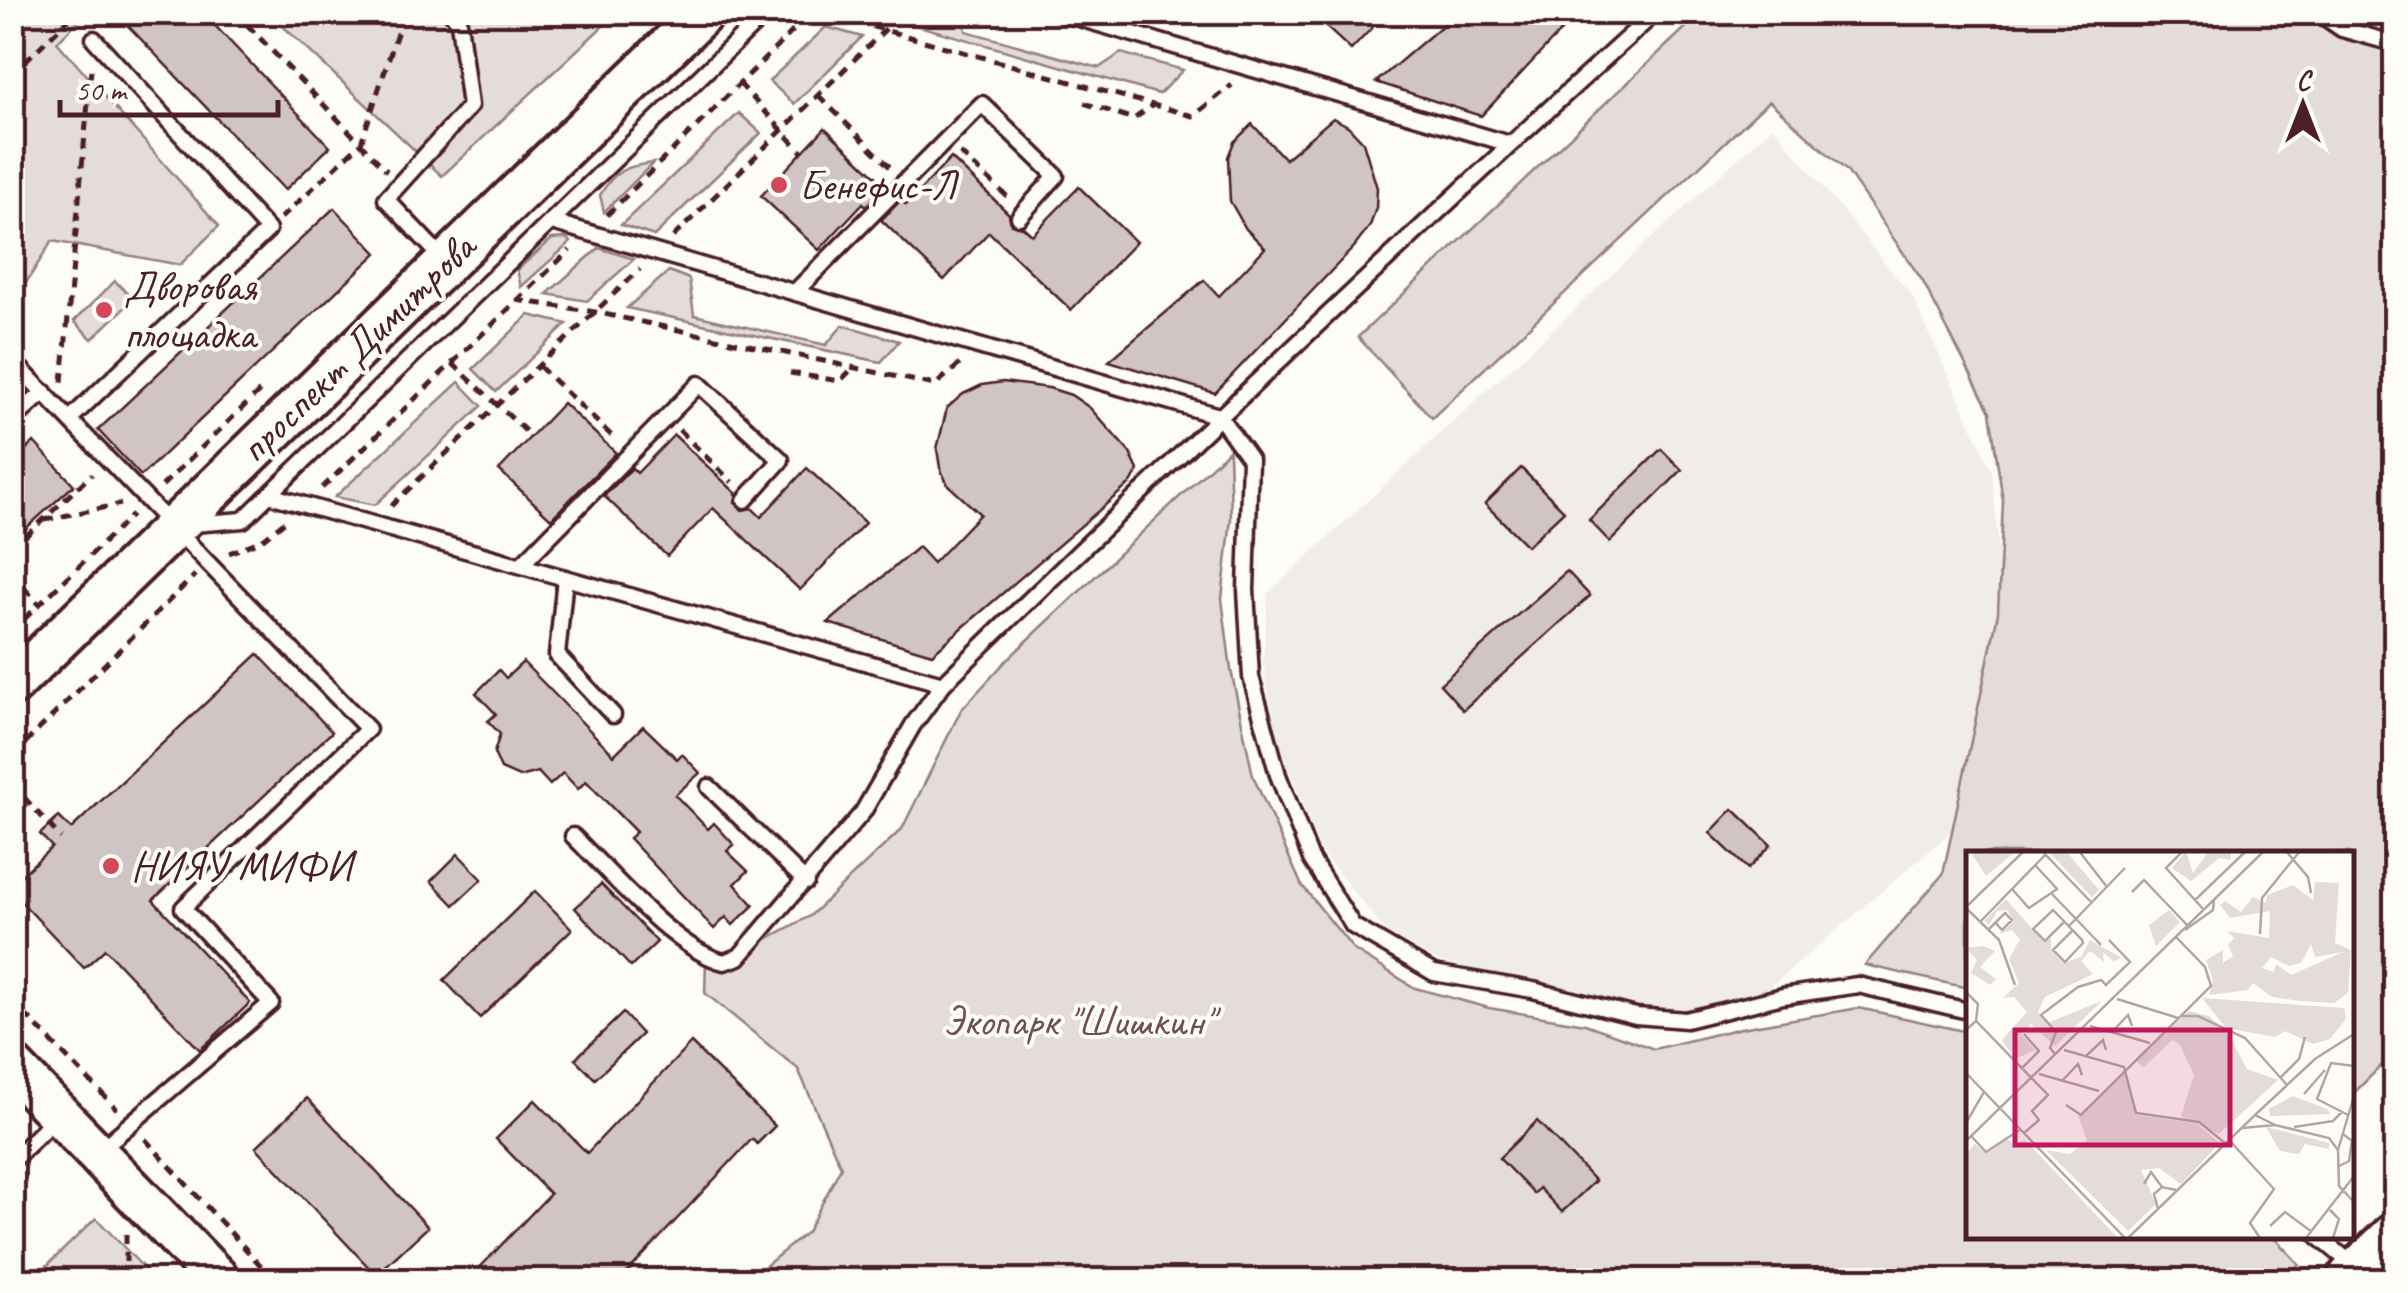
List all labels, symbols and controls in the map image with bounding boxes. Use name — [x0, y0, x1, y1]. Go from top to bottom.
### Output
scale bar — [60, 55, 278, 117]
north arrow — [2253, 55, 2353, 155]
text: С — [2296, 63, 2313, 98]
text: 50 m — [75, 71, 128, 109]
place label: Бенефис-Л — [799, 159, 960, 212]
marker: Бенефис-Л — [768, 174, 790, 196]
street label: проспект Димитрова — [228, 219, 489, 474]
place label: Дворовая площадка — [124, 260, 259, 361]
marker: Дворовая площадка — [93, 299, 115, 321]
place label: НИЯУ МИФИ — [131, 840, 358, 893]
inset map — [1966, 851, 2353, 1238]
marker: НИЯУ МИФИ — [100, 855, 122, 877]
park label: Экопарк "Шишкин" — [943, 995, 1221, 1048]

